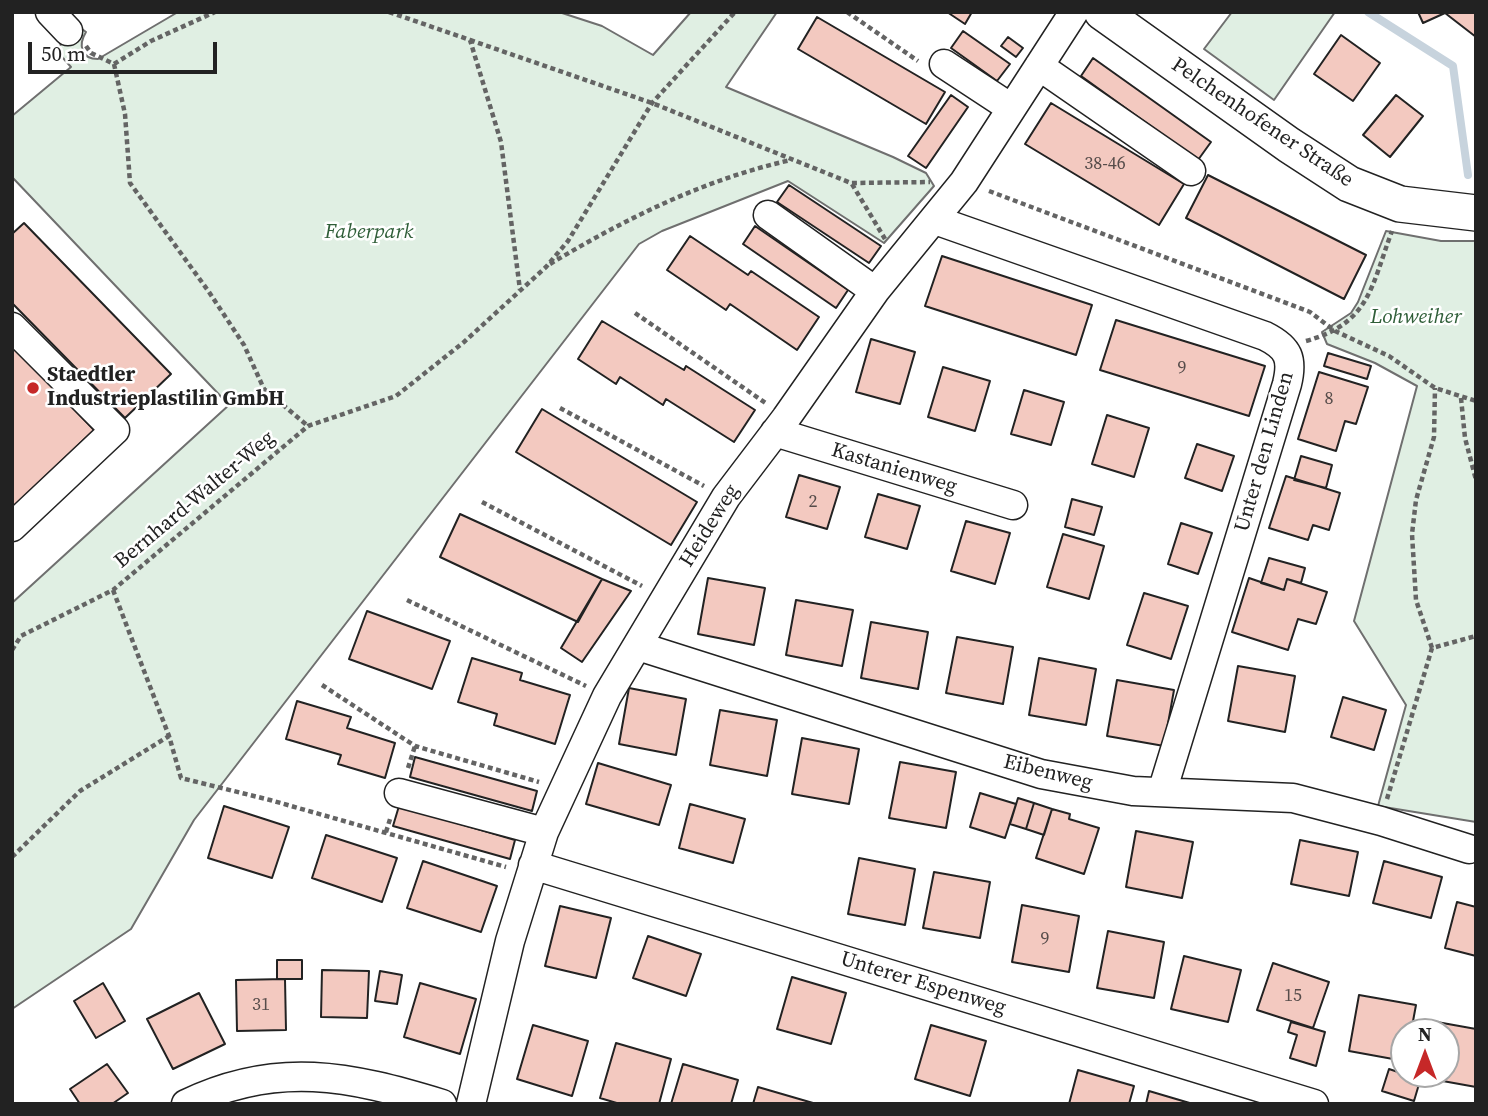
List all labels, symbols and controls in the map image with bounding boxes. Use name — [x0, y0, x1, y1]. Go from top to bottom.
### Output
scale bar — [32, 28, 220, 72]
text: 50 m — [41, 39, 86, 68]
street label: Pelchenhofener Straße — [1166, 53, 1358, 193]
house number: 38-46 — [1084, 153, 1126, 175]
park label: Faberpark — [325, 220, 413, 246]
park label: Lohweiher — [1370, 305, 1462, 331]
house number: 9 — [1178, 357, 1186, 379]
place label: Staedtler Industrieplastilin GmbH — [47, 363, 284, 413]
street label: Unter den Linden — [1230, 369, 1300, 535]
marker: Staedtler Industrieplastilin GmbH — [25, 380, 41, 396]
house number: 8 — [1325, 388, 1333, 410]
street label: Bernhard-Walter-Weg — [110, 426, 280, 574]
street label: Kastanienweg — [828, 438, 960, 500]
street label: Heideweg — [675, 480, 745, 572]
house number: 2 — [809, 491, 817, 513]
street label: Eibenweg — [1001, 750, 1095, 796]
house number: 9 — [1041, 928, 1049, 950]
street label: Unterer Espenweg — [837, 947, 1009, 1021]
house number: 15 — [1284, 985, 1302, 1007]
house number: 31 — [252, 994, 270, 1016]
north arrow — [1390, 1018, 1460, 1088]
text: N — [1418, 1021, 1432, 1047]

